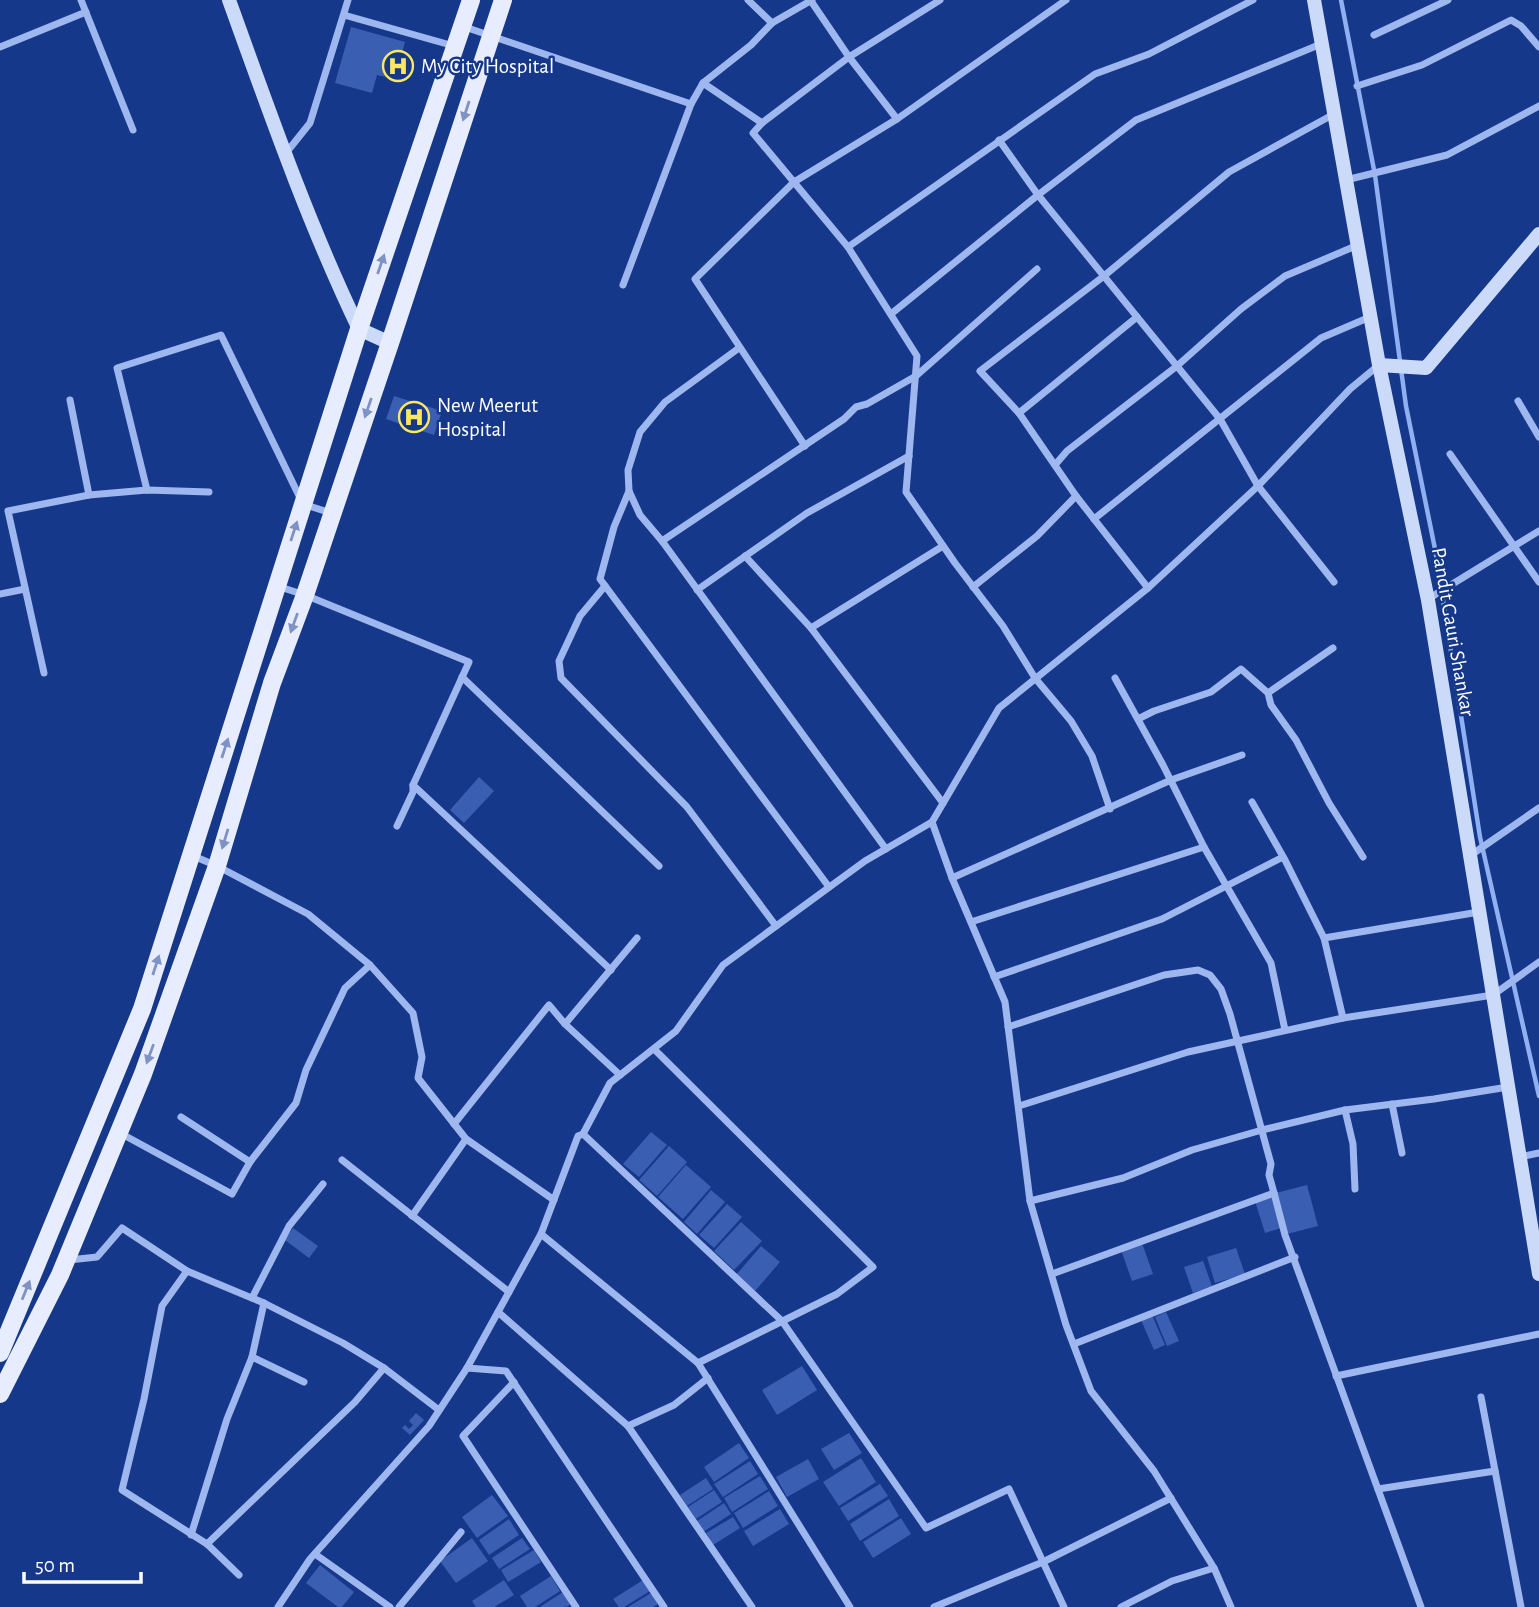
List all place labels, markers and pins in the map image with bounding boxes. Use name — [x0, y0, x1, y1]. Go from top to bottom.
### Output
hospital icon: My City Hospital — [381, 49, 415, 83]
place label: My City Hospital — [421, 56, 554, 77]
place label: New Meerut Hospital — [437, 395, 538, 440]
hospital icon: New Meerut Hospital — [397, 400, 431, 434]

